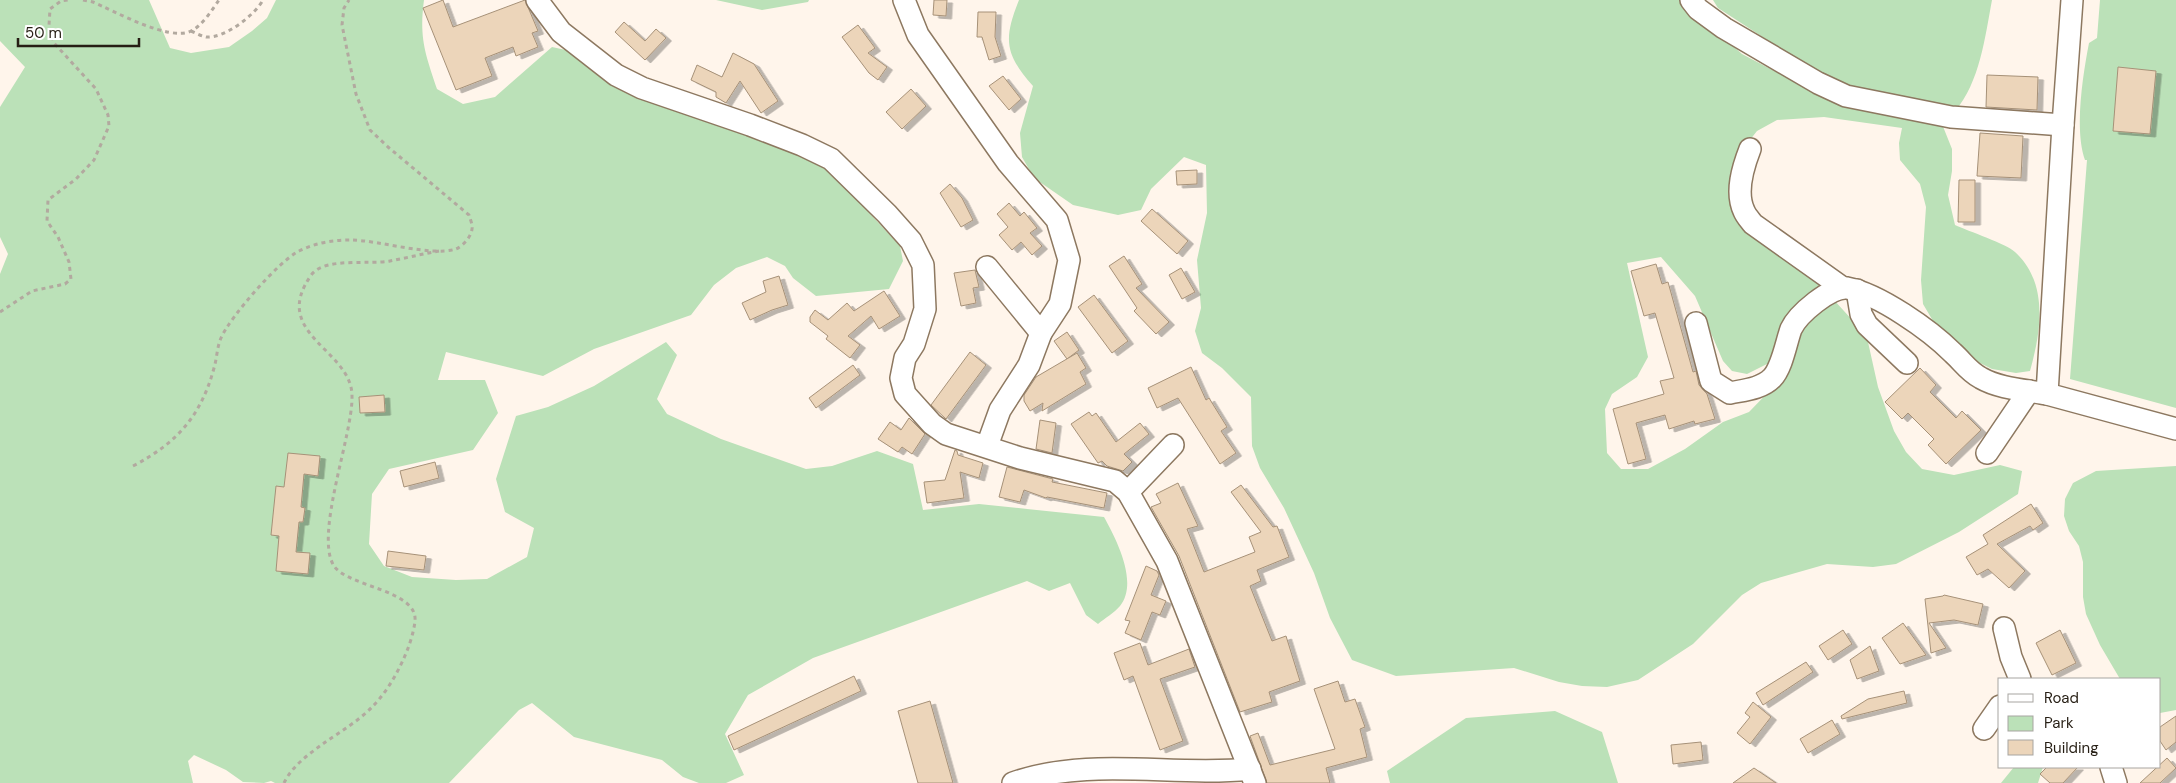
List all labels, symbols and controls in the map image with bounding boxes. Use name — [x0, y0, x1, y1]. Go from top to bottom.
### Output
scale bar — [18, 15, 139, 47]
text: 50 m — [25, 23, 62, 43]
legend — [1998, 678, 2161, 768]
text: Road — [2044, 688, 2079, 708]
text: Park — [2044, 713, 2074, 733]
text: Building — [2044, 738, 2099, 758]

